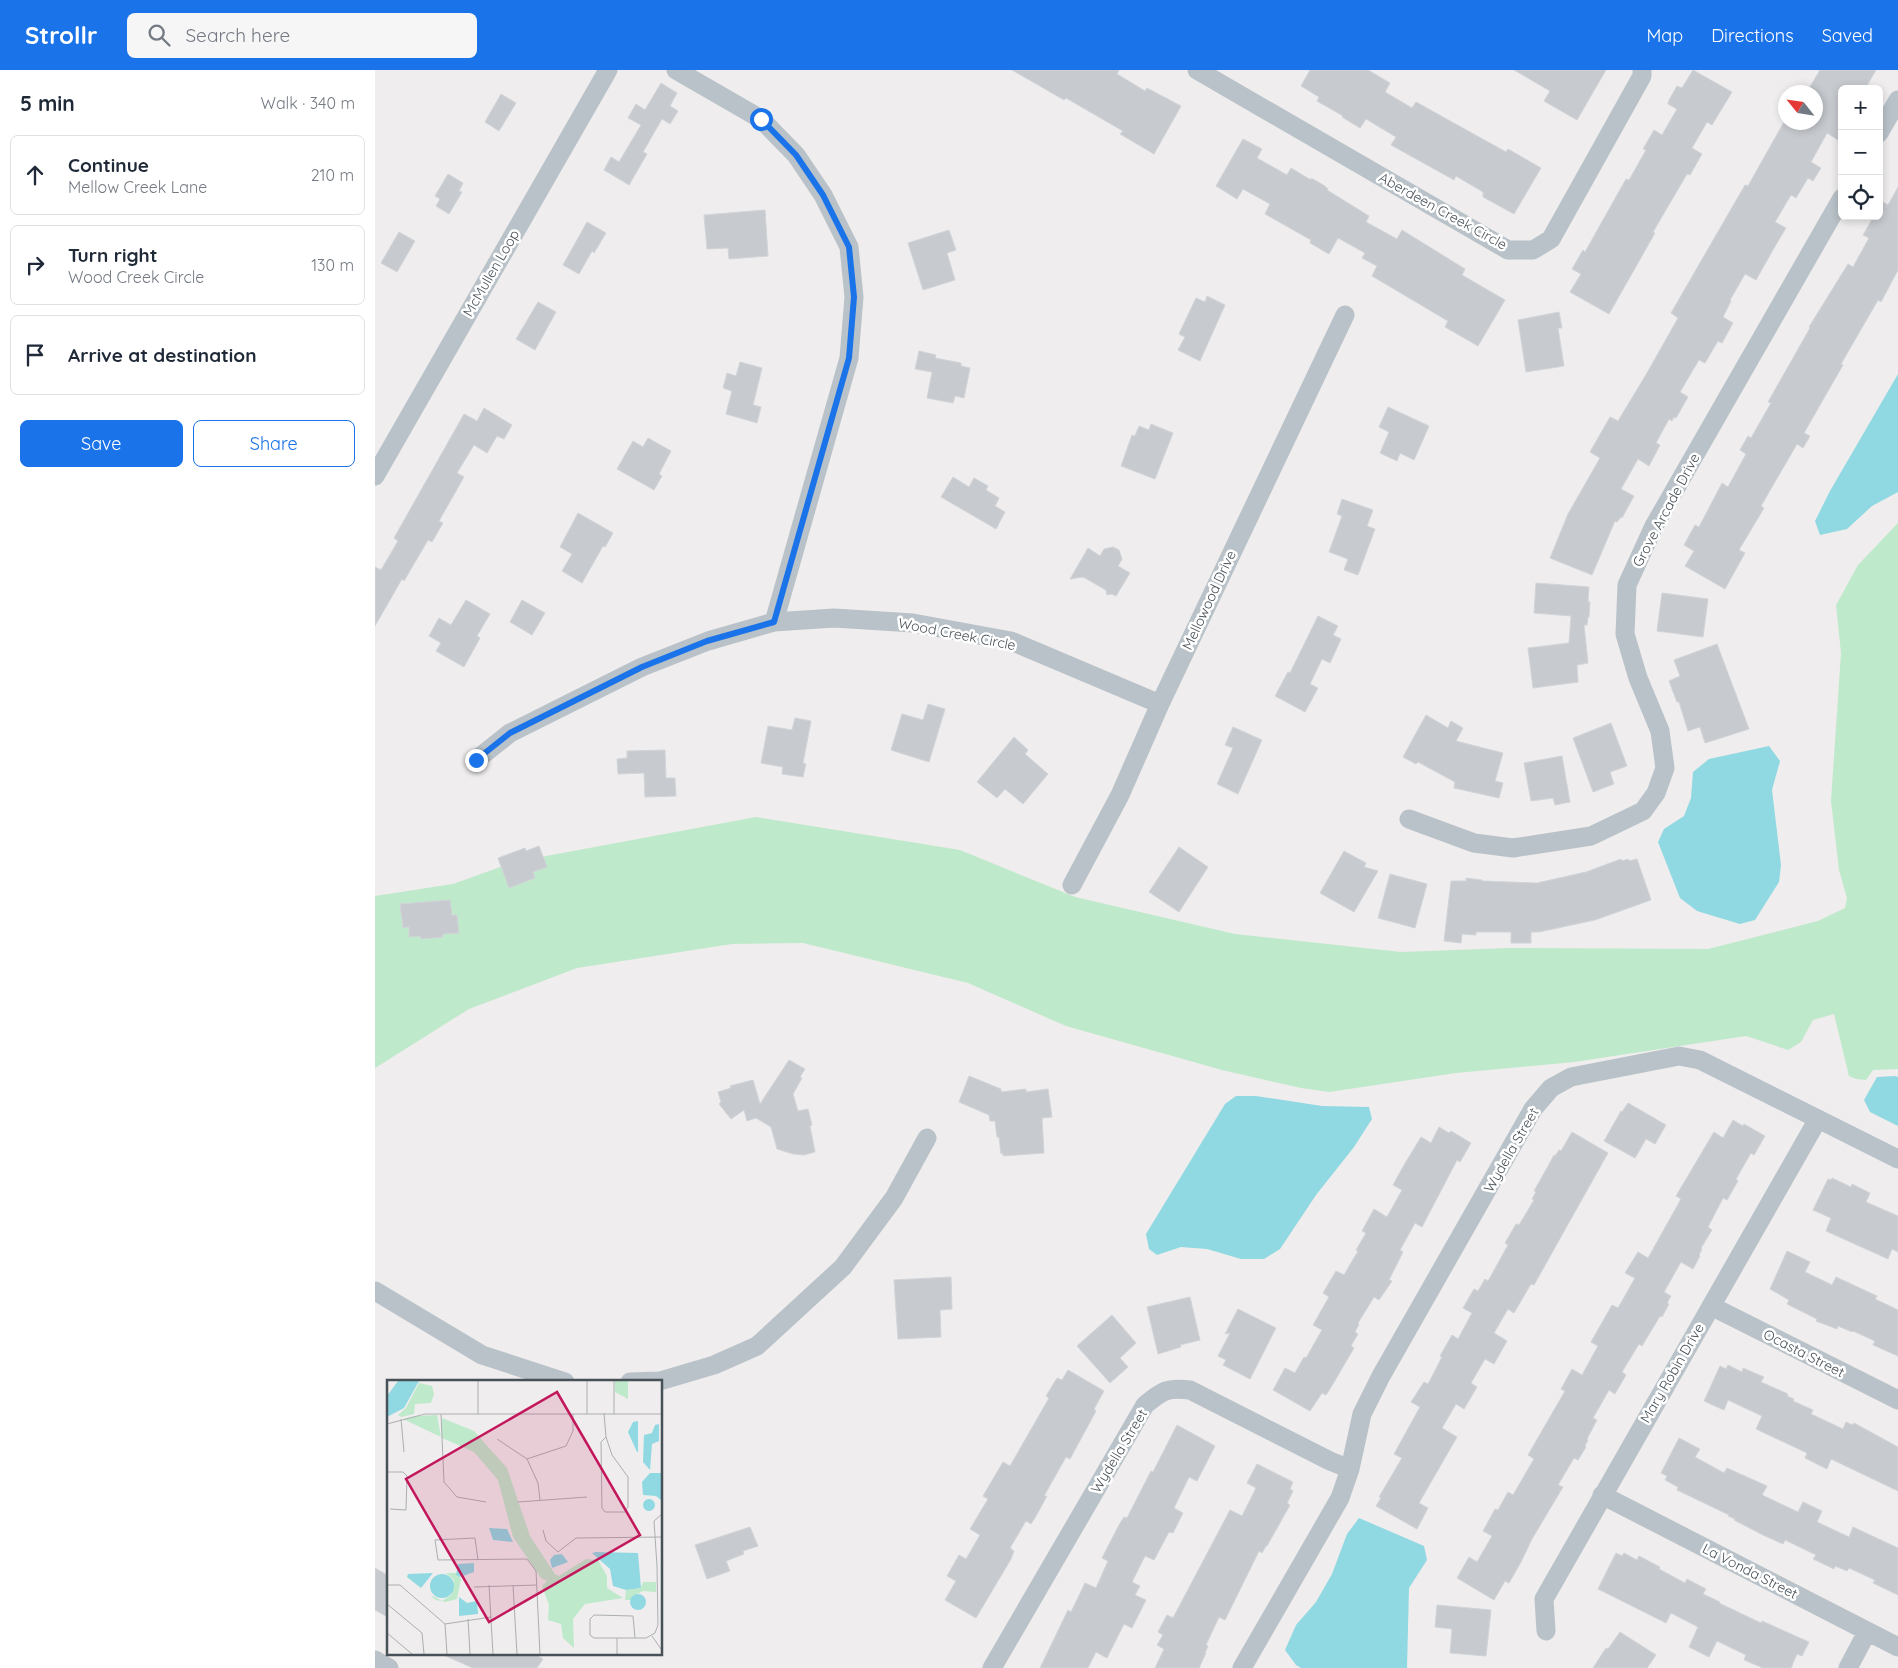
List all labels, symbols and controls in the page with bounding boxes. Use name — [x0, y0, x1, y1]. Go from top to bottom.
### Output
search box — [127, 13, 477, 58]
text: Strollr — [25, 20, 97, 50]
icon: search — [145, 21, 173, 49]
text: Search here — [185, 23, 290, 47]
text: Map — [1646, 24, 1683, 47]
text: Directions — [1711, 24, 1794, 47]
text: Saved — [1822, 24, 1873, 47]
north arrow — [1778, 85, 1823, 130]
map controls — [1838, 85, 1883, 220]
button: + — [1838, 85, 1883, 130]
text: 5 min — [20, 90, 75, 116]
text: Walk · 340 m — [261, 93, 355, 113]
route start — [750, 108, 773, 131]
button: − — [1838, 130, 1883, 175]
text: Continue — [68, 153, 149, 177]
icon: ahead — [21, 161, 49, 189]
text: 210 m — [311, 165, 354, 185]
street label: Aberdeen Creek Circle — [1376, 168, 1510, 254]
button: locate — [1838, 175, 1883, 220]
text: Mellow Creek Lane — [68, 177, 207, 197]
street label: McMullen Loop — [459, 226, 523, 320]
text: Turn right — [68, 243, 157, 267]
icon: right — [21, 251, 49, 279]
text: 130 m — [311, 255, 354, 275]
text: Wood Creek Circle — [68, 267, 204, 287]
icon: arrive — [21, 341, 49, 369]
text: Arrive at destination — [68, 343, 257, 367]
button: Save — [20, 420, 183, 467]
button: Share — [193, 420, 355, 467]
street label: Grove Arcade Drive — [1628, 450, 1704, 570]
street label: Mellowood Drive — [1178, 547, 1240, 653]
street label: Wood Creek Circle — [897, 614, 1017, 654]
route end — [465, 749, 488, 772]
street label: Wydella Street — [1480, 1104, 1543, 1196]
street label: Mary Robin Drive — [1636, 1320, 1708, 1426]
street label: Ocasta Street — [1761, 1325, 1848, 1381]
inset map — [387, 1380, 663, 1656]
street label: Wydella Street — [1087, 1406, 1151, 1496]
street label: La Vonda Street — [1699, 1539, 1801, 1603]

